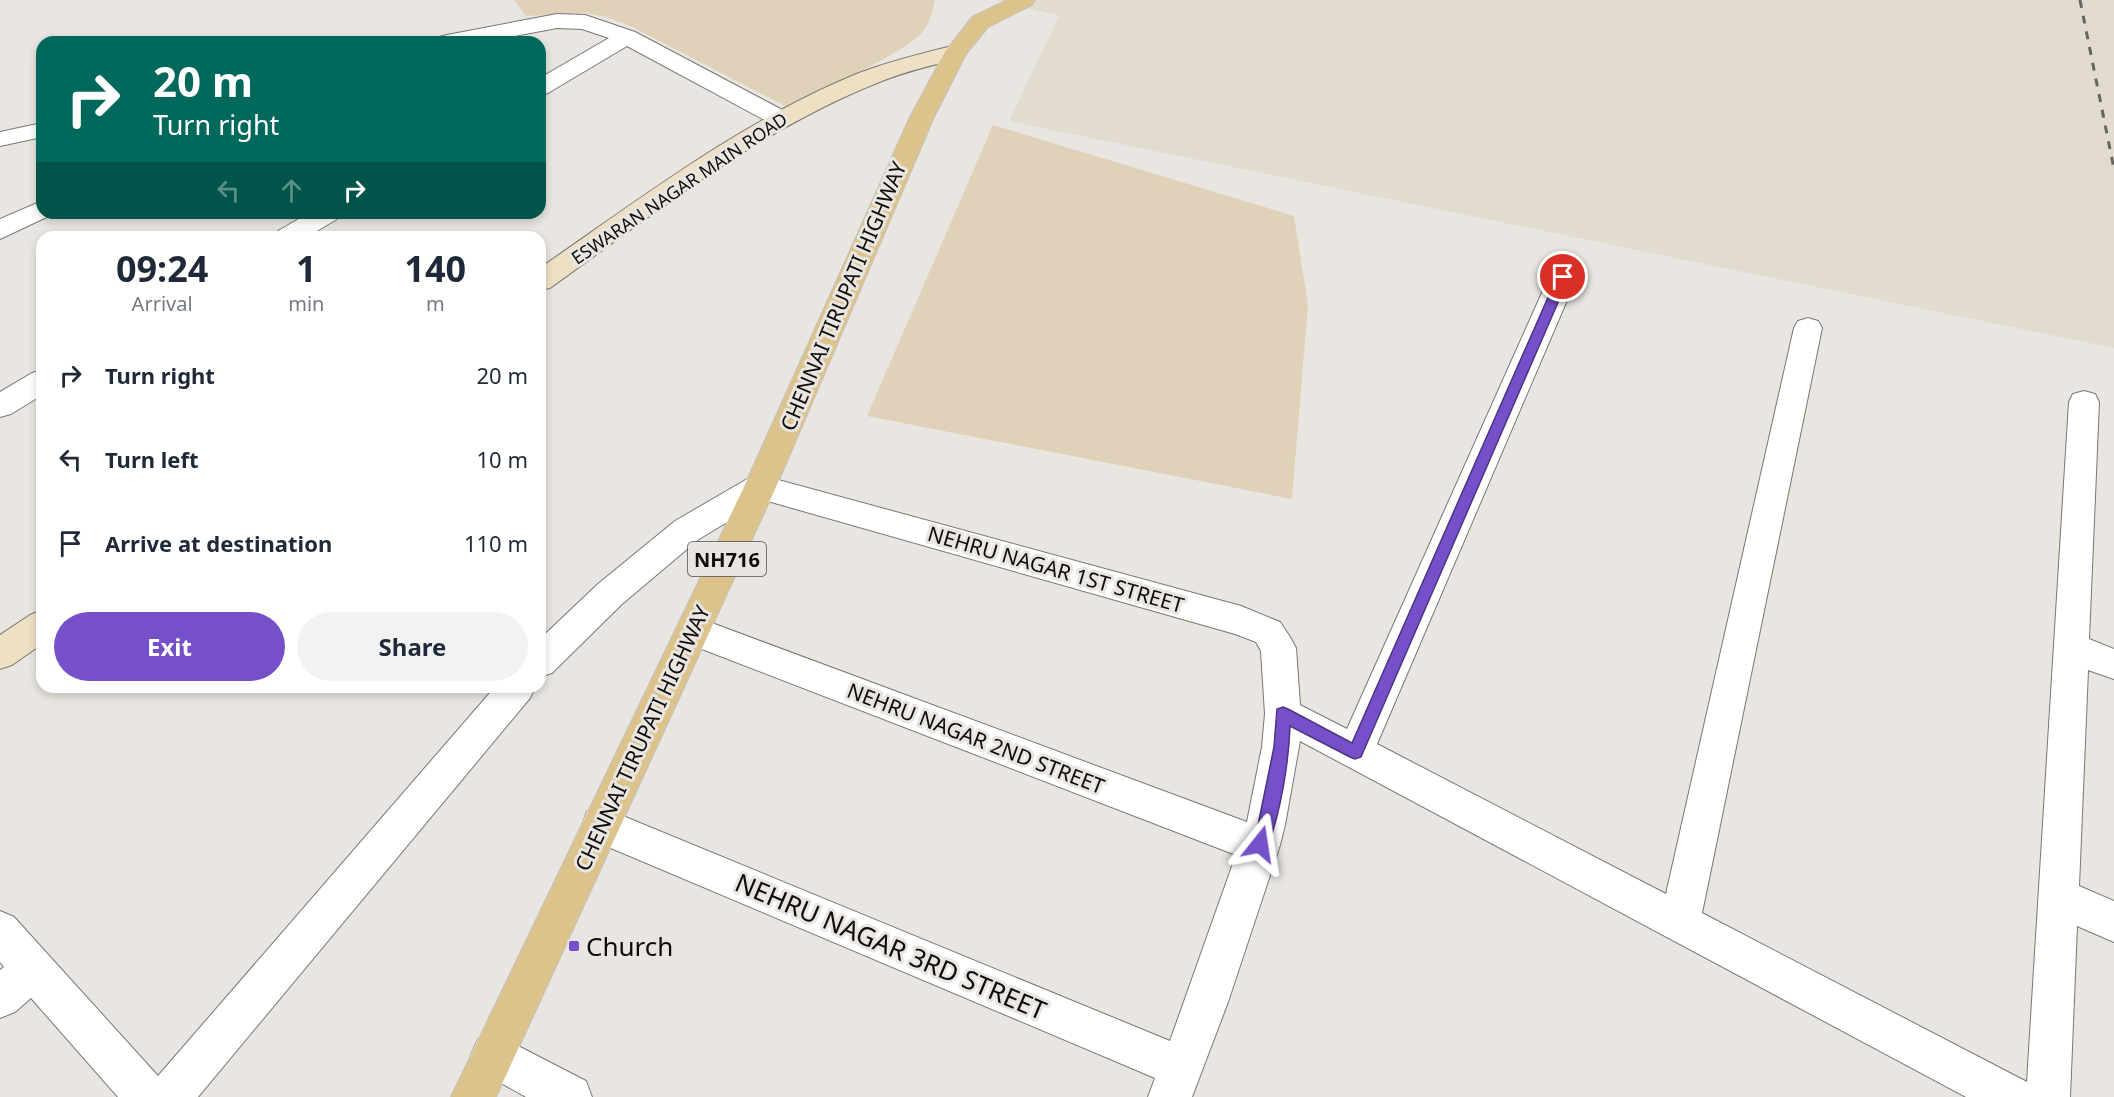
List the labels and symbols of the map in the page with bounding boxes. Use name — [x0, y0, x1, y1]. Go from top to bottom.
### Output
street label: ESWARAN NAGAR MAIN ROAD — [566, 107, 792, 269]
street label: CHENNAI TIRUPATI HIGHWAY — [774, 157, 913, 435]
pin — [1537, 251, 1588, 302]
street label: NEHRU NAGAR 1ST STREET — [925, 519, 1188, 619]
road number: NH716 — [688, 542, 766, 576]
street label: CHENNAI TIRUPATI HIGHWAY — [568, 601, 716, 875]
street label: NEHRU NAGAR 2ND STREET — [843, 676, 1109, 800]
position arrow — [1228, 812, 1292, 876]
street label: NEHRU NAGAR 3RD STREET — [730, 864, 1053, 1028]
place label: Church — [586, 928, 673, 964]
marker: Church — [567, 939, 581, 953]

